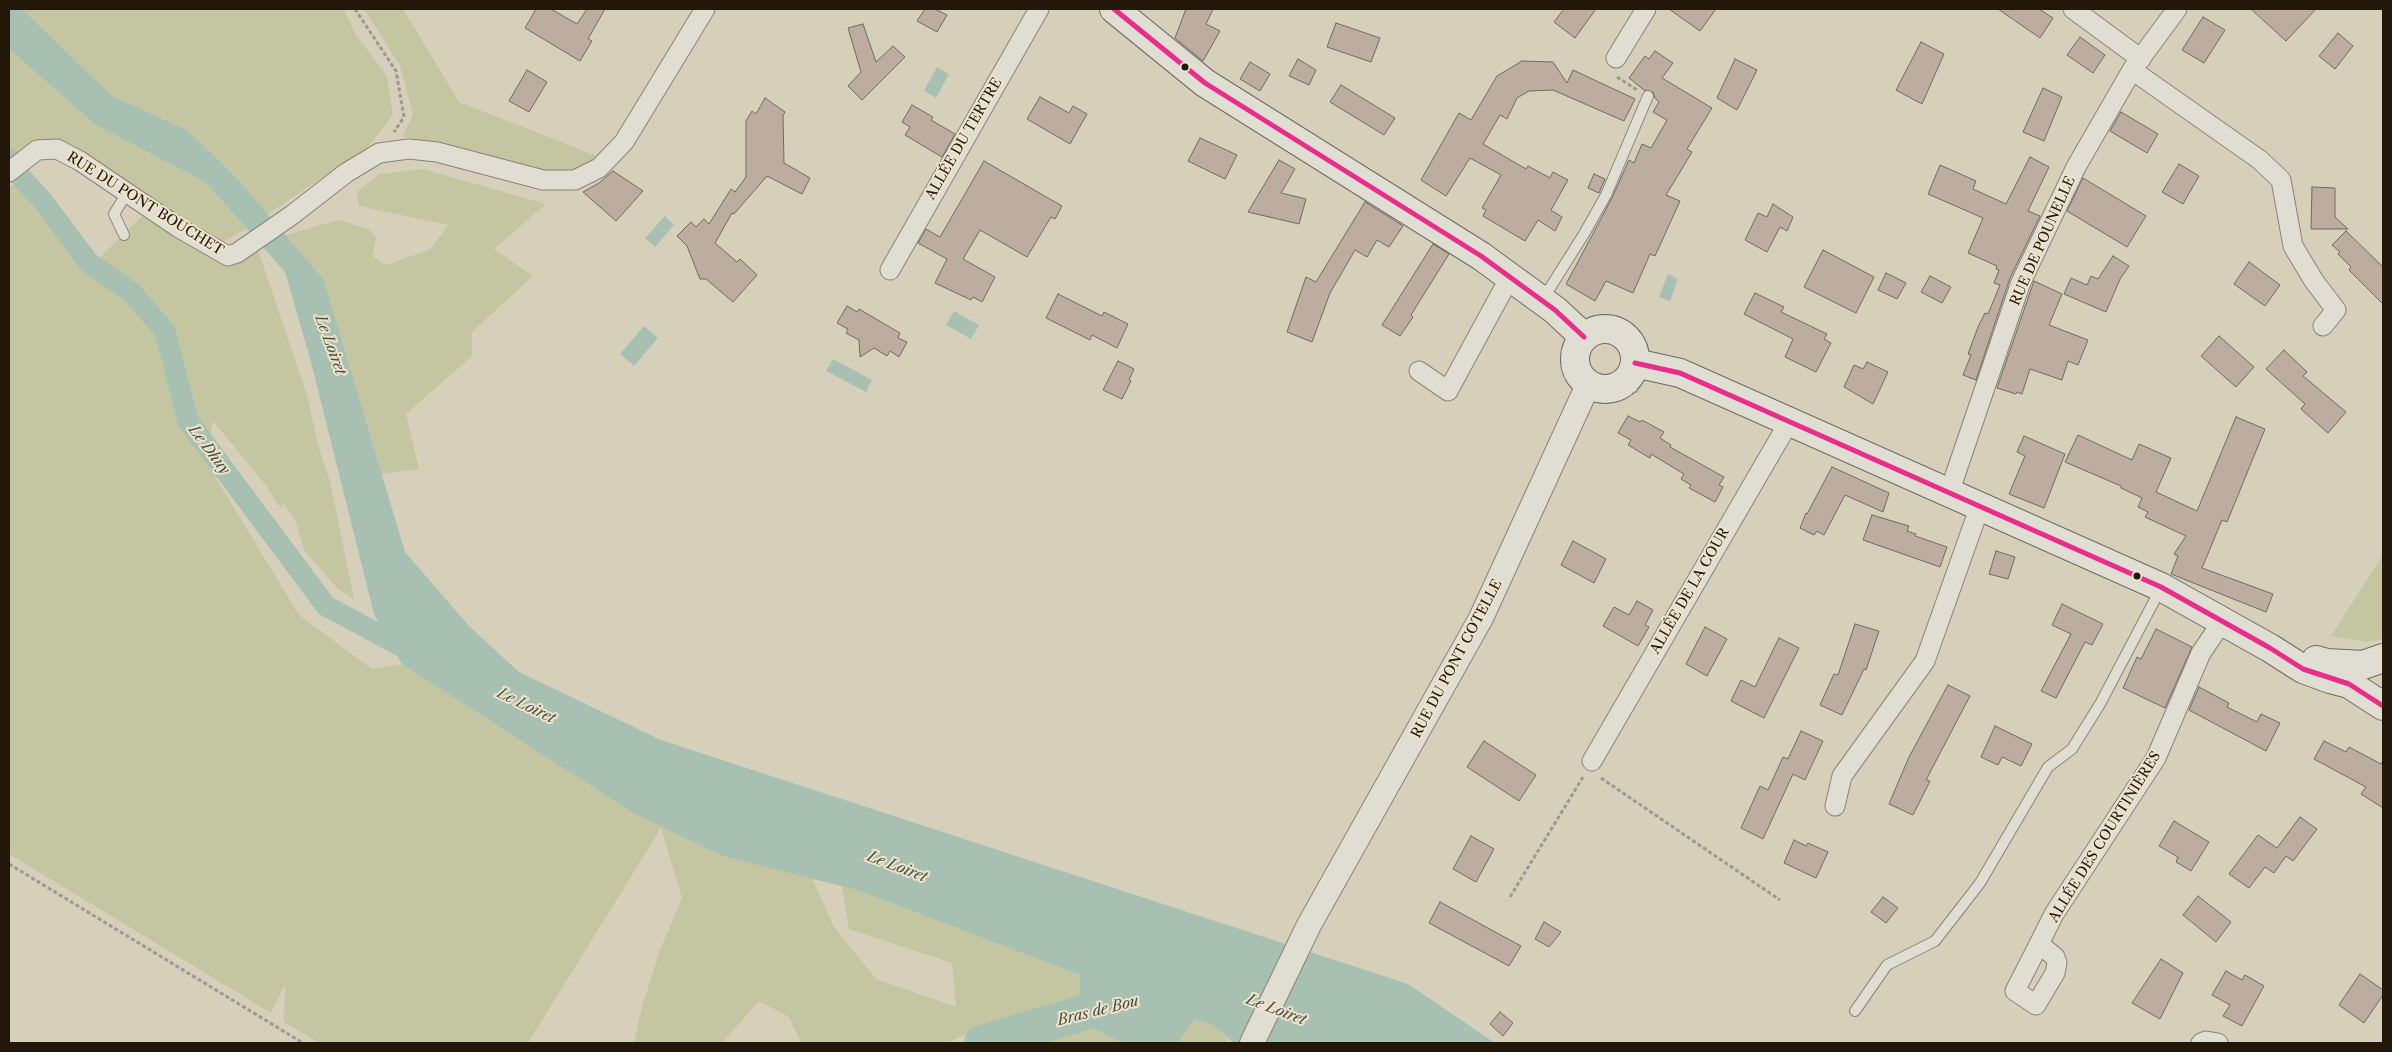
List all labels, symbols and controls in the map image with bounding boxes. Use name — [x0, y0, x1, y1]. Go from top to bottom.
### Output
unlabelled marker — [1180, 62, 1190, 72]
street label: ALLÉE DU TERTRE — [922, 75, 1006, 203]
street label: RUE DU PONT BOUCHET — [64, 149, 226, 259]
street label: RUE DE POUNELLE — [2007, 174, 2079, 308]
water label: Le Loiret — [311, 313, 349, 377]
water label: Le Dhuy — [185, 422, 233, 478]
street label: ALLÉE DE LA COUR — [1647, 525, 1733, 657]
unlabelled marker — [2132, 571, 2142, 581]
street label: RUE DU PONT COTELLE — [1408, 577, 1506, 741]
water label: Le Loiret — [494, 684, 558, 728]
street label: ALLÉE DES COURTINIÈRES — [2045, 748, 2165, 926]
water label: Le Loiret — [865, 847, 929, 887]
water label: Le Loiret — [1244, 990, 1308, 1030]
water label: Bras de Bou — [1056, 992, 1140, 1030]

